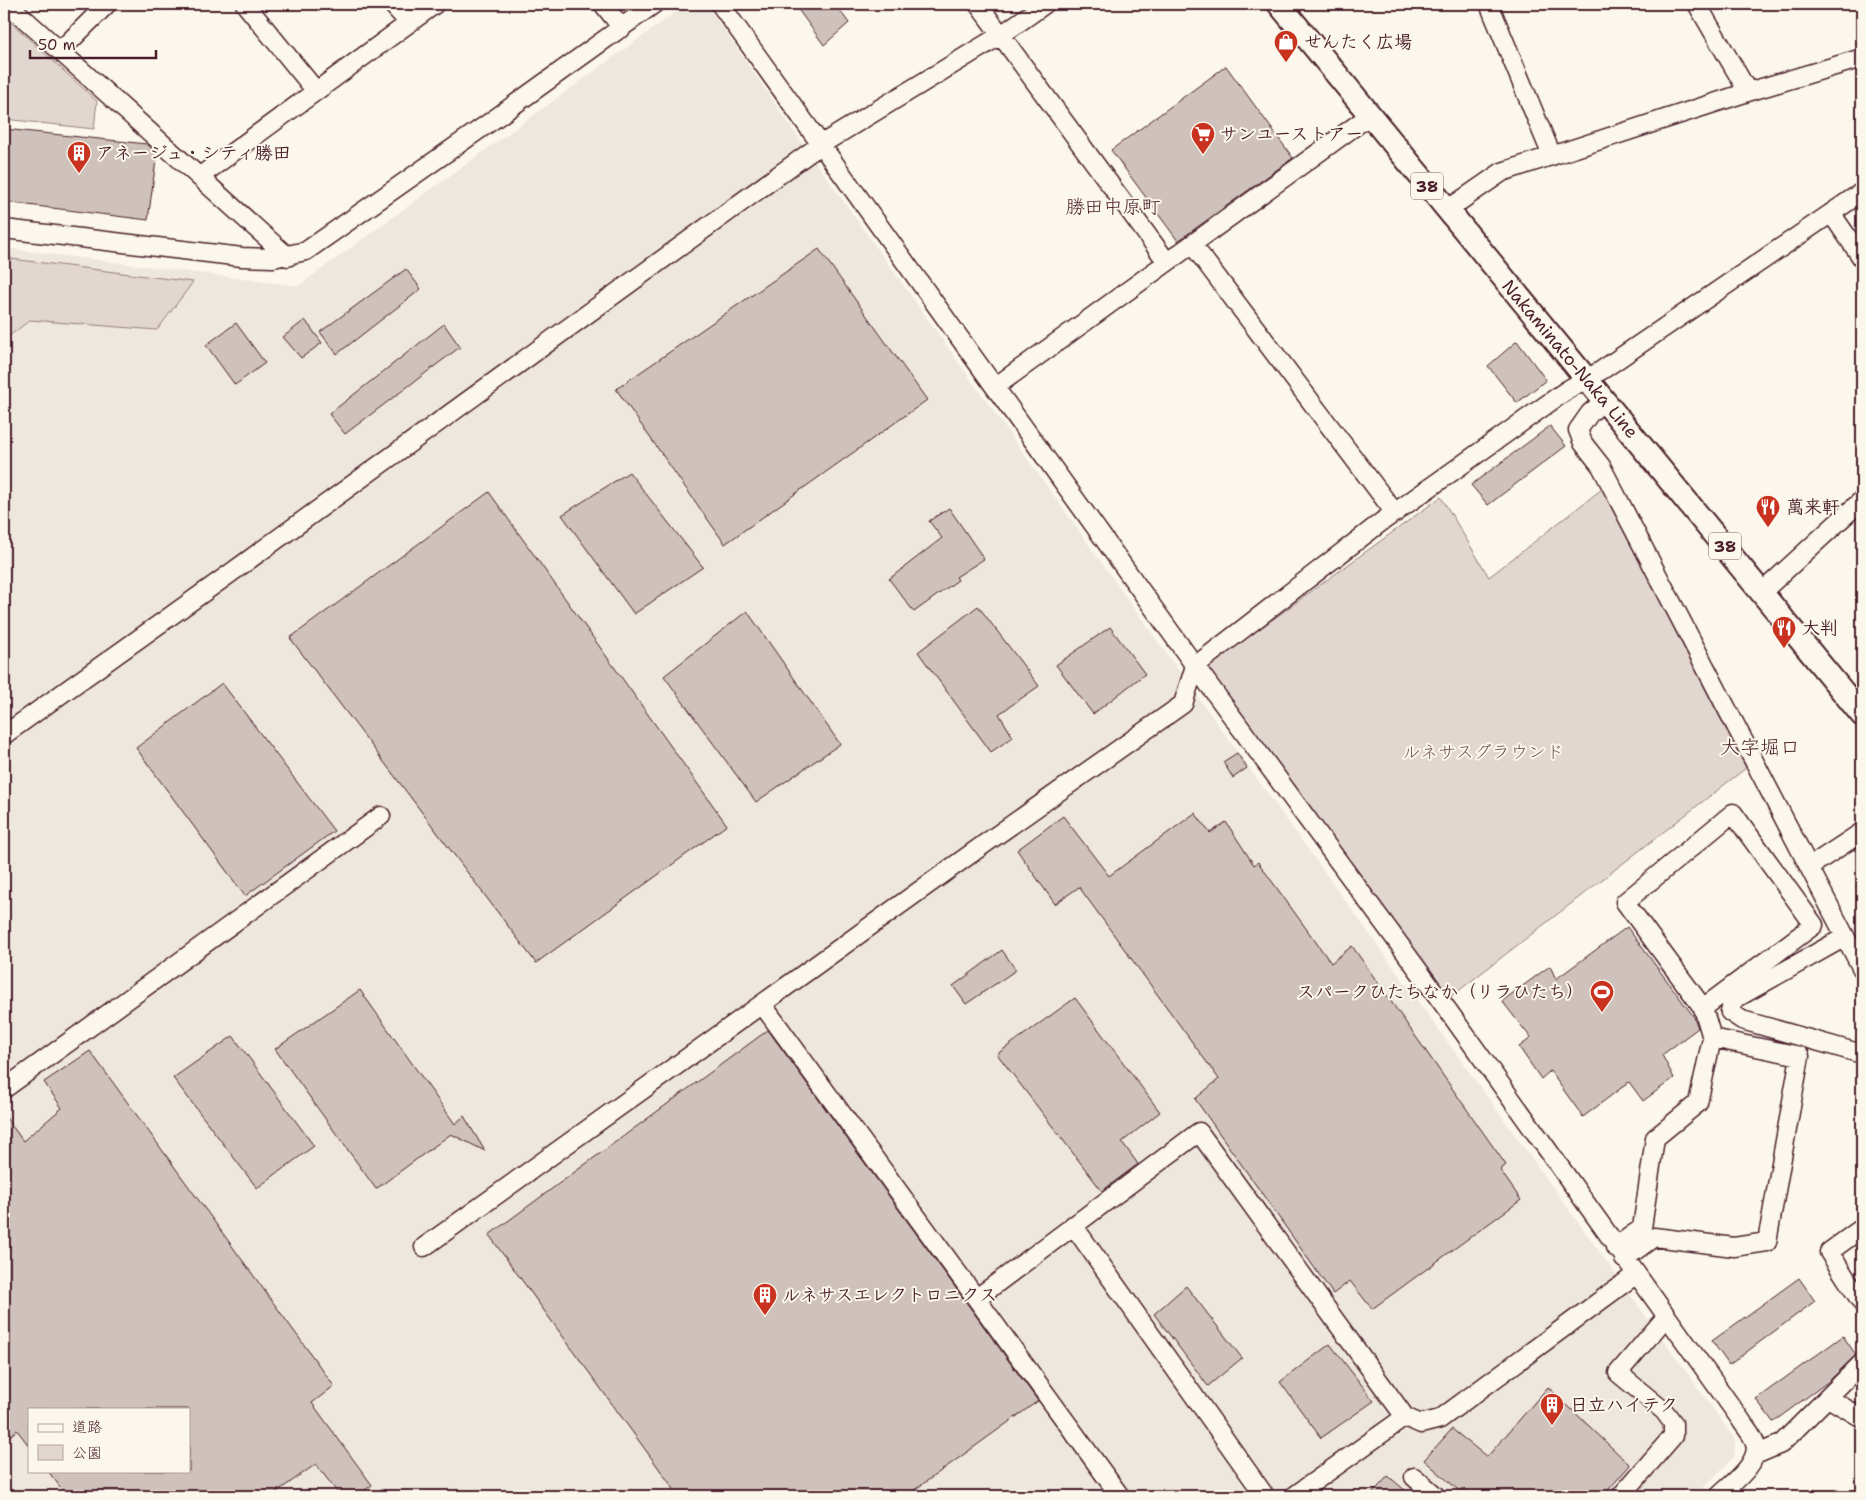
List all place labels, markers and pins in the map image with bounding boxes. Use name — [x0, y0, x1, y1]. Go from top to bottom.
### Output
shop icon: せんたく広場 — [1273, 29, 1299, 63]
place label: せんたく広場 — [1304, 30, 1412, 54]
supermarket icon: サンユーストアー — [1190, 121, 1216, 155]
place label: サンユーストアー — [1220, 122, 1363, 146]
building icon: アネージュ・シティ勝田 — [66, 140, 92, 174]
place label: アネージュ・シティ勝田 — [96, 141, 291, 165]
restaurant icon: 萬来軒 — [1755, 494, 1781, 528]
place label: 萬来軒 — [1786, 495, 1840, 519]
restaurant icon: 大判 — [1771, 615, 1797, 649]
place label: 大判 — [1802, 616, 1838, 640]
sports icon: スパークひたちなか（リラひたち） — [1589, 979, 1615, 1013]
place label: スパークひたちなか（リラひたち） — [1297, 980, 1584, 1004]
building icon: ルネサスエレクトロニクス — [752, 1282, 778, 1316]
place label: ルネサスエレクトロニクス — [782, 1283, 997, 1307]
building icon: 日立ハイテク — [1539, 1392, 1565, 1426]
place label: 日立ハイテク — [1570, 1393, 1678, 1417]

